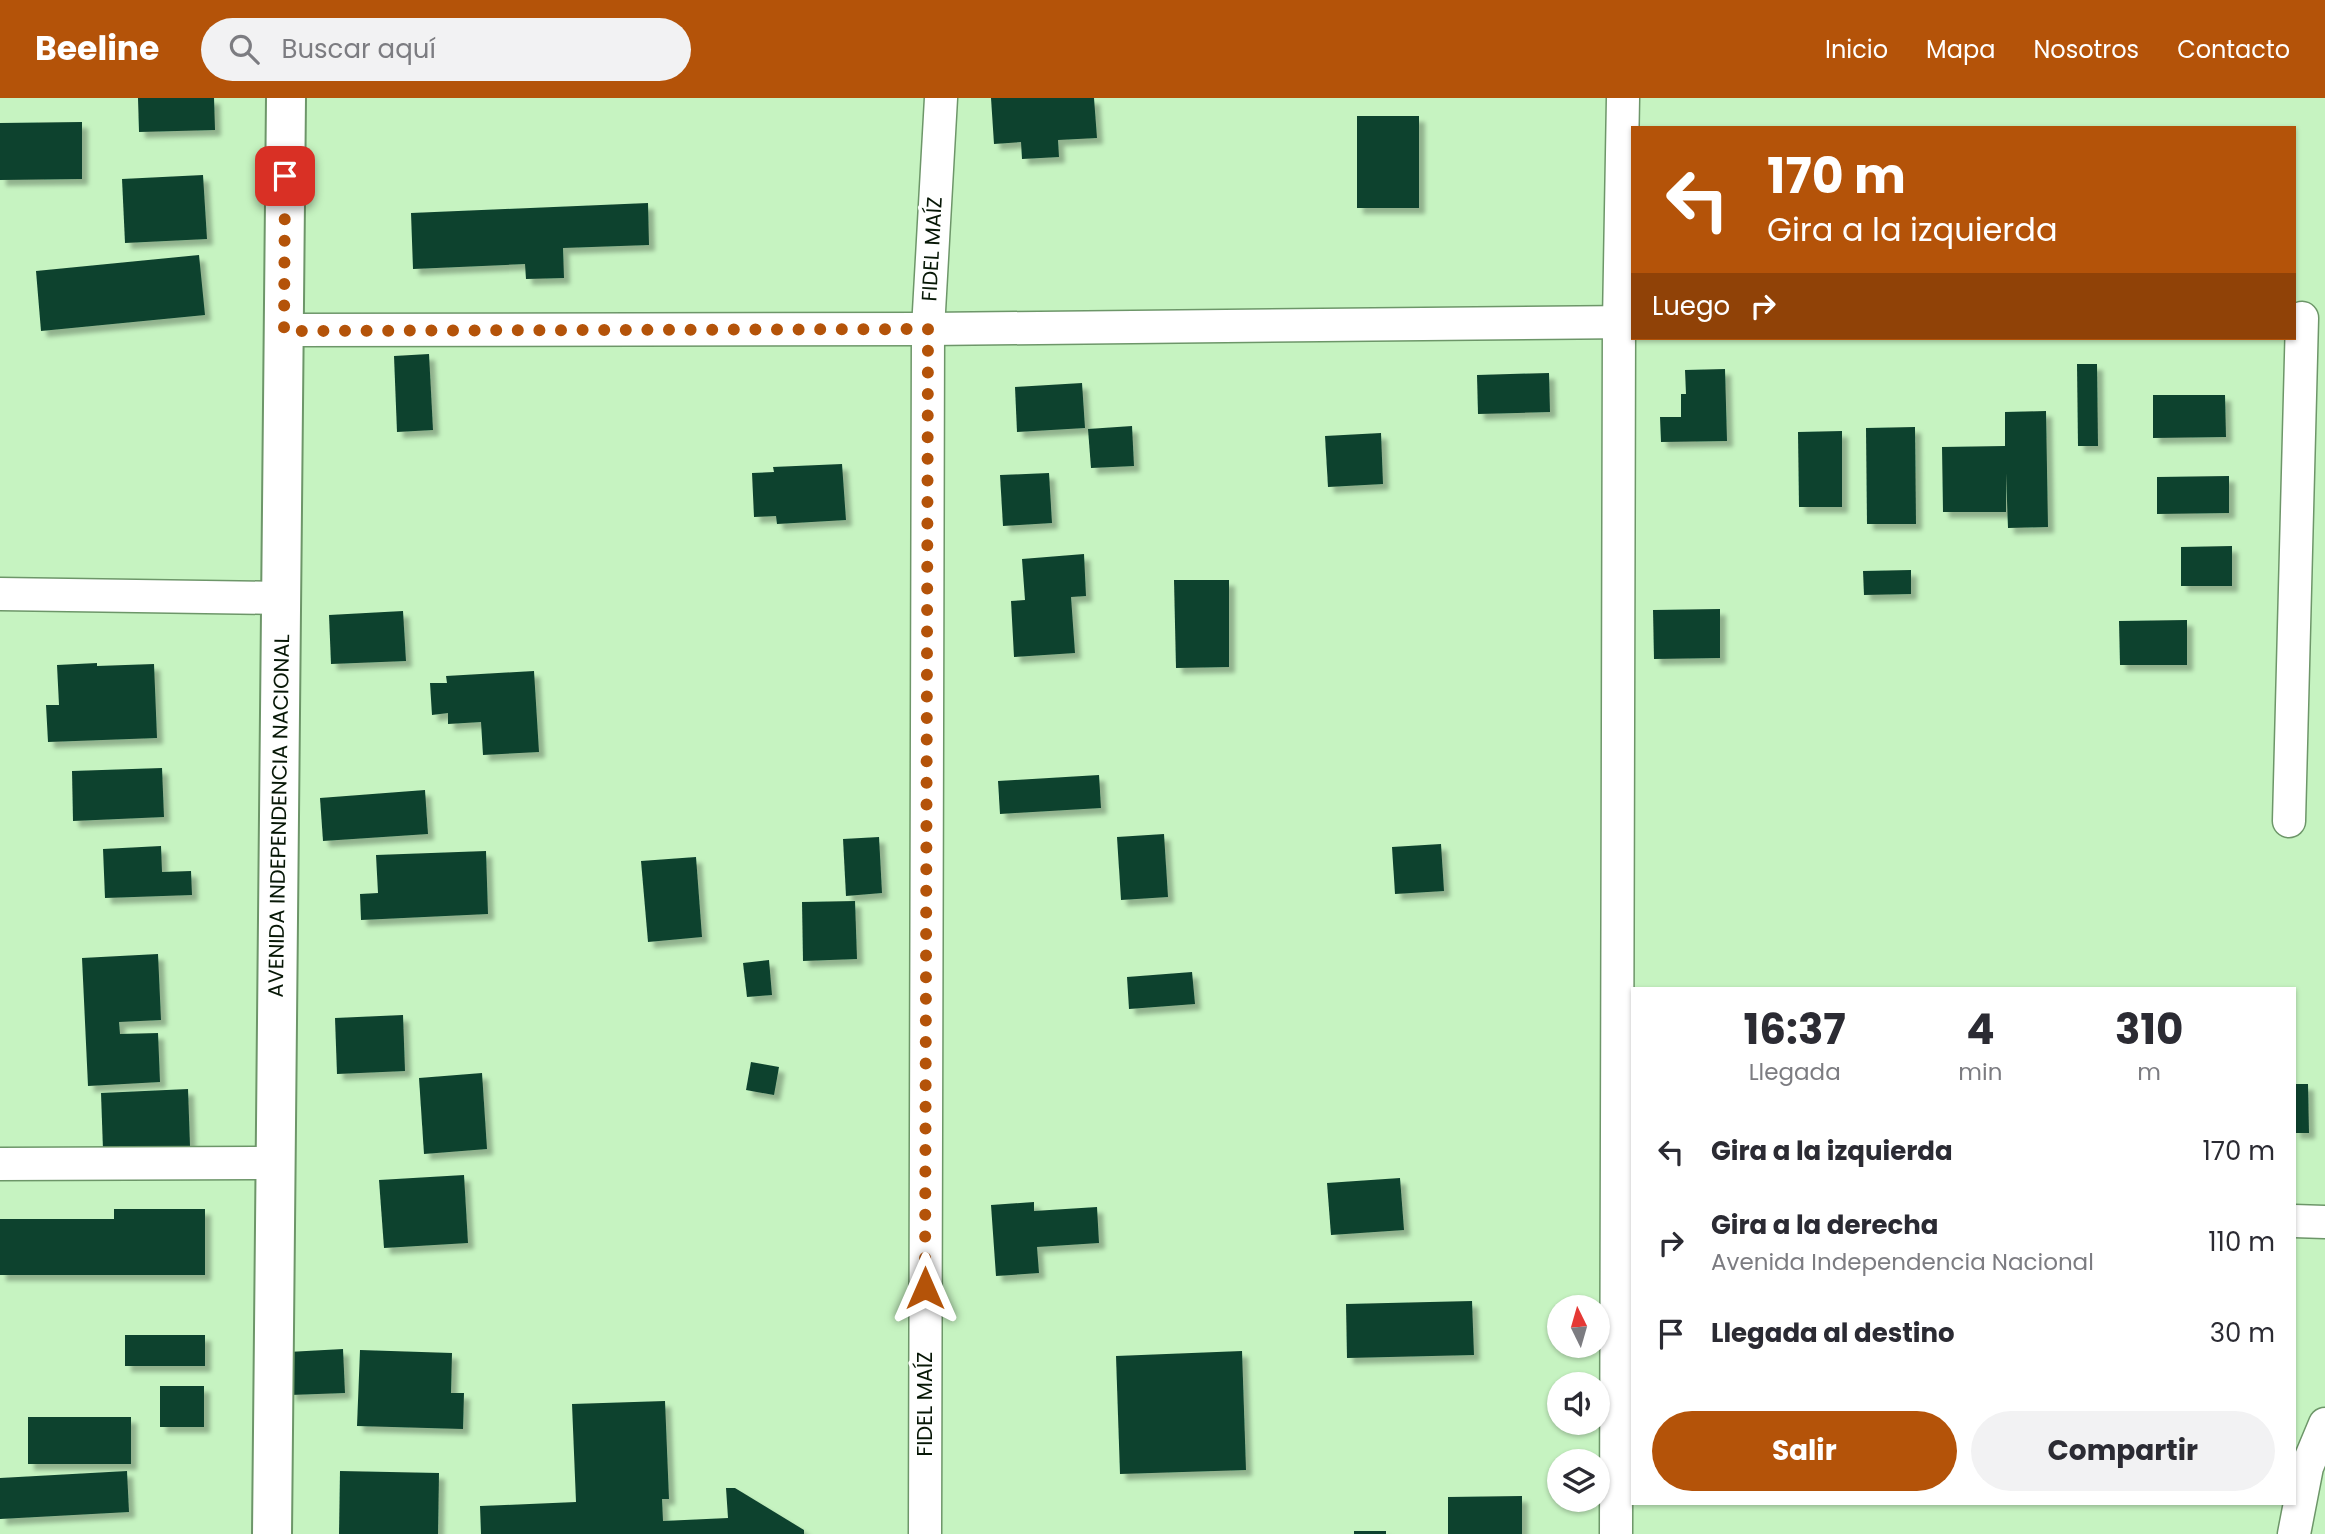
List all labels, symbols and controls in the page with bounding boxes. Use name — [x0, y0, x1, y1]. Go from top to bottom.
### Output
search box — [201, 18, 691, 81]
text: Beeline — [35, 25, 159, 72]
icon: search — [225, 30, 263, 68]
text: Buscar aquí — [281, 31, 436, 67]
text: Inicio — [1825, 33, 1888, 66]
text: Mapa — [1926, 33, 1995, 66]
text: Nosotros — [2033, 33, 2139, 66]
text: Contacto — [2177, 33, 2290, 66]
text: 170 m — [1767, 142, 1906, 210]
pin — [255, 146, 315, 206]
icon: left — [1652, 154, 1743, 245]
icon: arrive — [266, 157, 304, 195]
street label: FIDEL MAÍZ — [914, 196, 949, 302]
text: Gira a la izquierda — [1767, 207, 2058, 252]
icon: right — [1744, 287, 1782, 325]
text: Luego — [1652, 288, 1730, 324]
street label: AVENIDA INDEPENDENCIA NACIONAL — [261, 634, 296, 998]
text: 16:37 — [1743, 1000, 1846, 1059]
text: 4 — [1966, 1000, 1995, 1059]
text: 310 — [2115, 1000, 2183, 1059]
text: Llegada — [1749, 1056, 1841, 1088]
text: min — [1958, 1056, 2002, 1088]
text: m — [2137, 1056, 2161, 1088]
icon: left — [1652, 1133, 1690, 1171]
text: Gira a la izquierda — [1711, 1133, 1953, 1169]
text: 170 m — [2202, 1133, 2275, 1169]
text: Gira a la derecha — [1711, 1207, 1939, 1243]
icon: right — [1652, 1224, 1690, 1262]
text: 110 m — [2208, 1224, 2275, 1260]
text: Avenida Independencia Nacional — [1711, 1246, 2094, 1278]
position arrow — [888, 1251, 962, 1325]
north arrow — [1547, 1295, 1610, 1358]
map controls — [1547, 1295, 1610, 1512]
icon: arrive — [1652, 1315, 1690, 1353]
text: Llegada al destino — [1711, 1315, 1955, 1351]
text: 30 m — [2210, 1315, 2275, 1351]
street label: FIDEL MAÍZ — [910, 1352, 939, 1456]
button: sound — [1547, 1372, 1610, 1435]
button: Salir — [1652, 1411, 1957, 1491]
button: Compartir — [1971, 1411, 2275, 1491]
button: layers — [1547, 1449, 1610, 1512]

